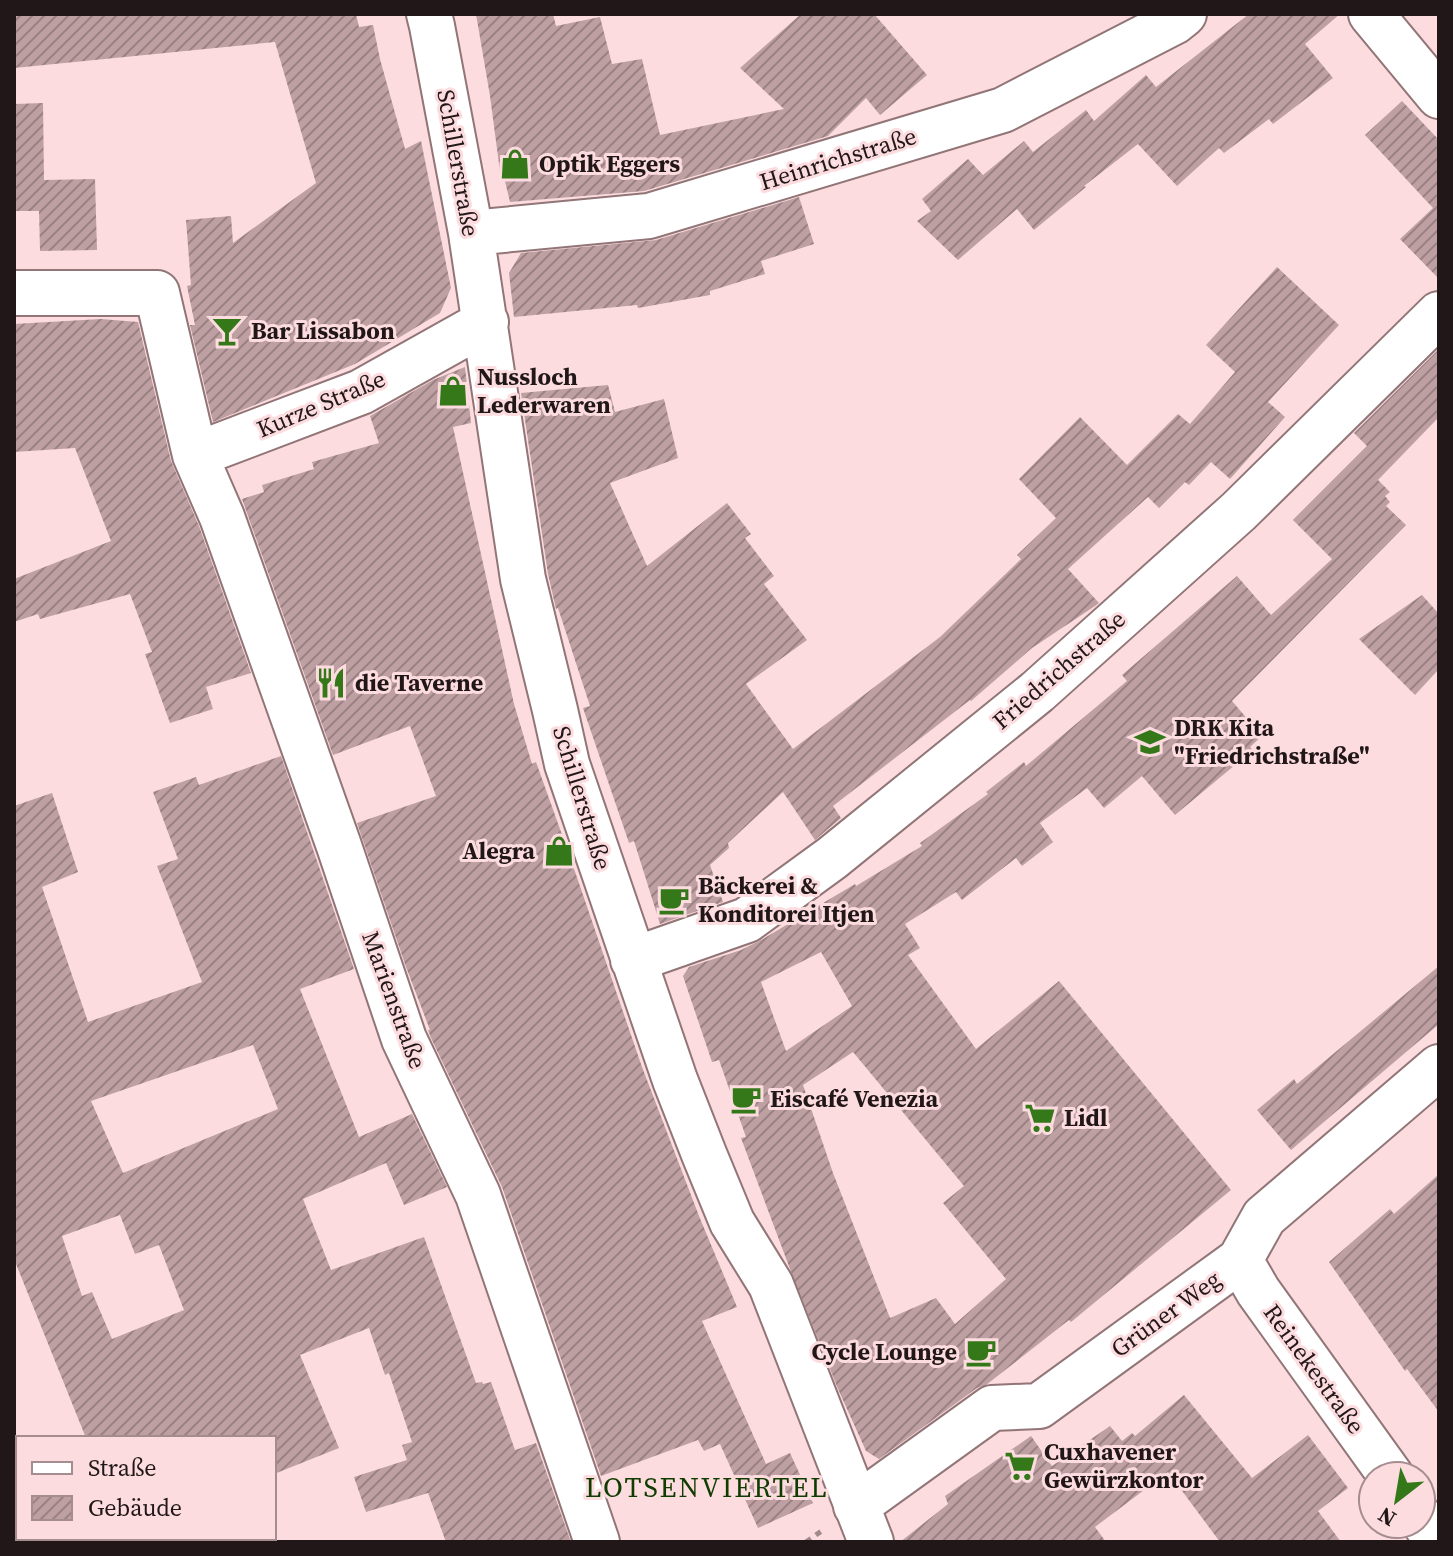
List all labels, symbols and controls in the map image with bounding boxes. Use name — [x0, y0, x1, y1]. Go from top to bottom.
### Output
street label: Schillerstraße — [429, 87, 488, 239]
street label: Heinrichstraße — [755, 119, 920, 198]
shop icon: Optik Eggers — [498, 147, 532, 181]
place label: Optik Eggers — [539, 147, 680, 180]
bar icon: Bar Lissabon — [210, 314, 244, 348]
place label: Bar Lissabon — [251, 314, 395, 347]
place label: Nussloch Lederwaren — [477, 360, 611, 421]
street label: Kurze Straße — [251, 362, 390, 445]
shop icon: Nussloch Lederwaren — [436, 374, 470, 408]
street label: Friedrichstraße — [985, 603, 1132, 737]
restaurant icon: die Taverne — [314, 666, 348, 700]
place label: die Taverne — [355, 666, 483, 699]
place label: DRK Kita "Friedrichstraße" — [1174, 711, 1370, 772]
street label: Schillerstraße — [545, 722, 620, 874]
school or university icon: DRK Kita "Friedrichstraße" — [1133, 725, 1167, 759]
place label: Alegra — [462, 834, 535, 867]
shop icon: Alegra — [542, 834, 576, 868]
place label: Bäckerei & Konditorei Itjen — [698, 869, 875, 930]
cafe icon: Bäckerei & Konditorei Itjen — [657, 883, 691, 917]
street label: Marienstraße — [354, 926, 435, 1073]
cafe icon: Eiscafé Venezia — [729, 1082, 763, 1116]
place label: Eiscafé Venezia — [770, 1082, 939, 1115]
supermarket icon: Lidl — [1023, 1101, 1057, 1135]
place label: Lidl — [1064, 1101, 1108, 1134]
street label: Grüner Weg — [1104, 1263, 1227, 1365]
street label: Reinekestraße — [1256, 1297, 1373, 1440]
place label: Cycle Lounge — [811, 1335, 957, 1368]
cafe icon: Cycle Lounge — [964, 1335, 998, 1369]
place label: Cuxhavener Gewürzkontor — [1044, 1435, 1205, 1496]
legend — [16, 1436, 276, 1540]
supermarket icon: Cuxhavener Gewürzkontor — [1003, 1449, 1037, 1483]
text: Straße — [88, 1451, 156, 1484]
north arrow — [1357, 1460, 1437, 1540]
district label: LOTSENVIERTEL — [585, 1468, 829, 1506]
text: Gebäude — [88, 1491, 182, 1524]
text: N — [1372, 1500, 1401, 1534]

